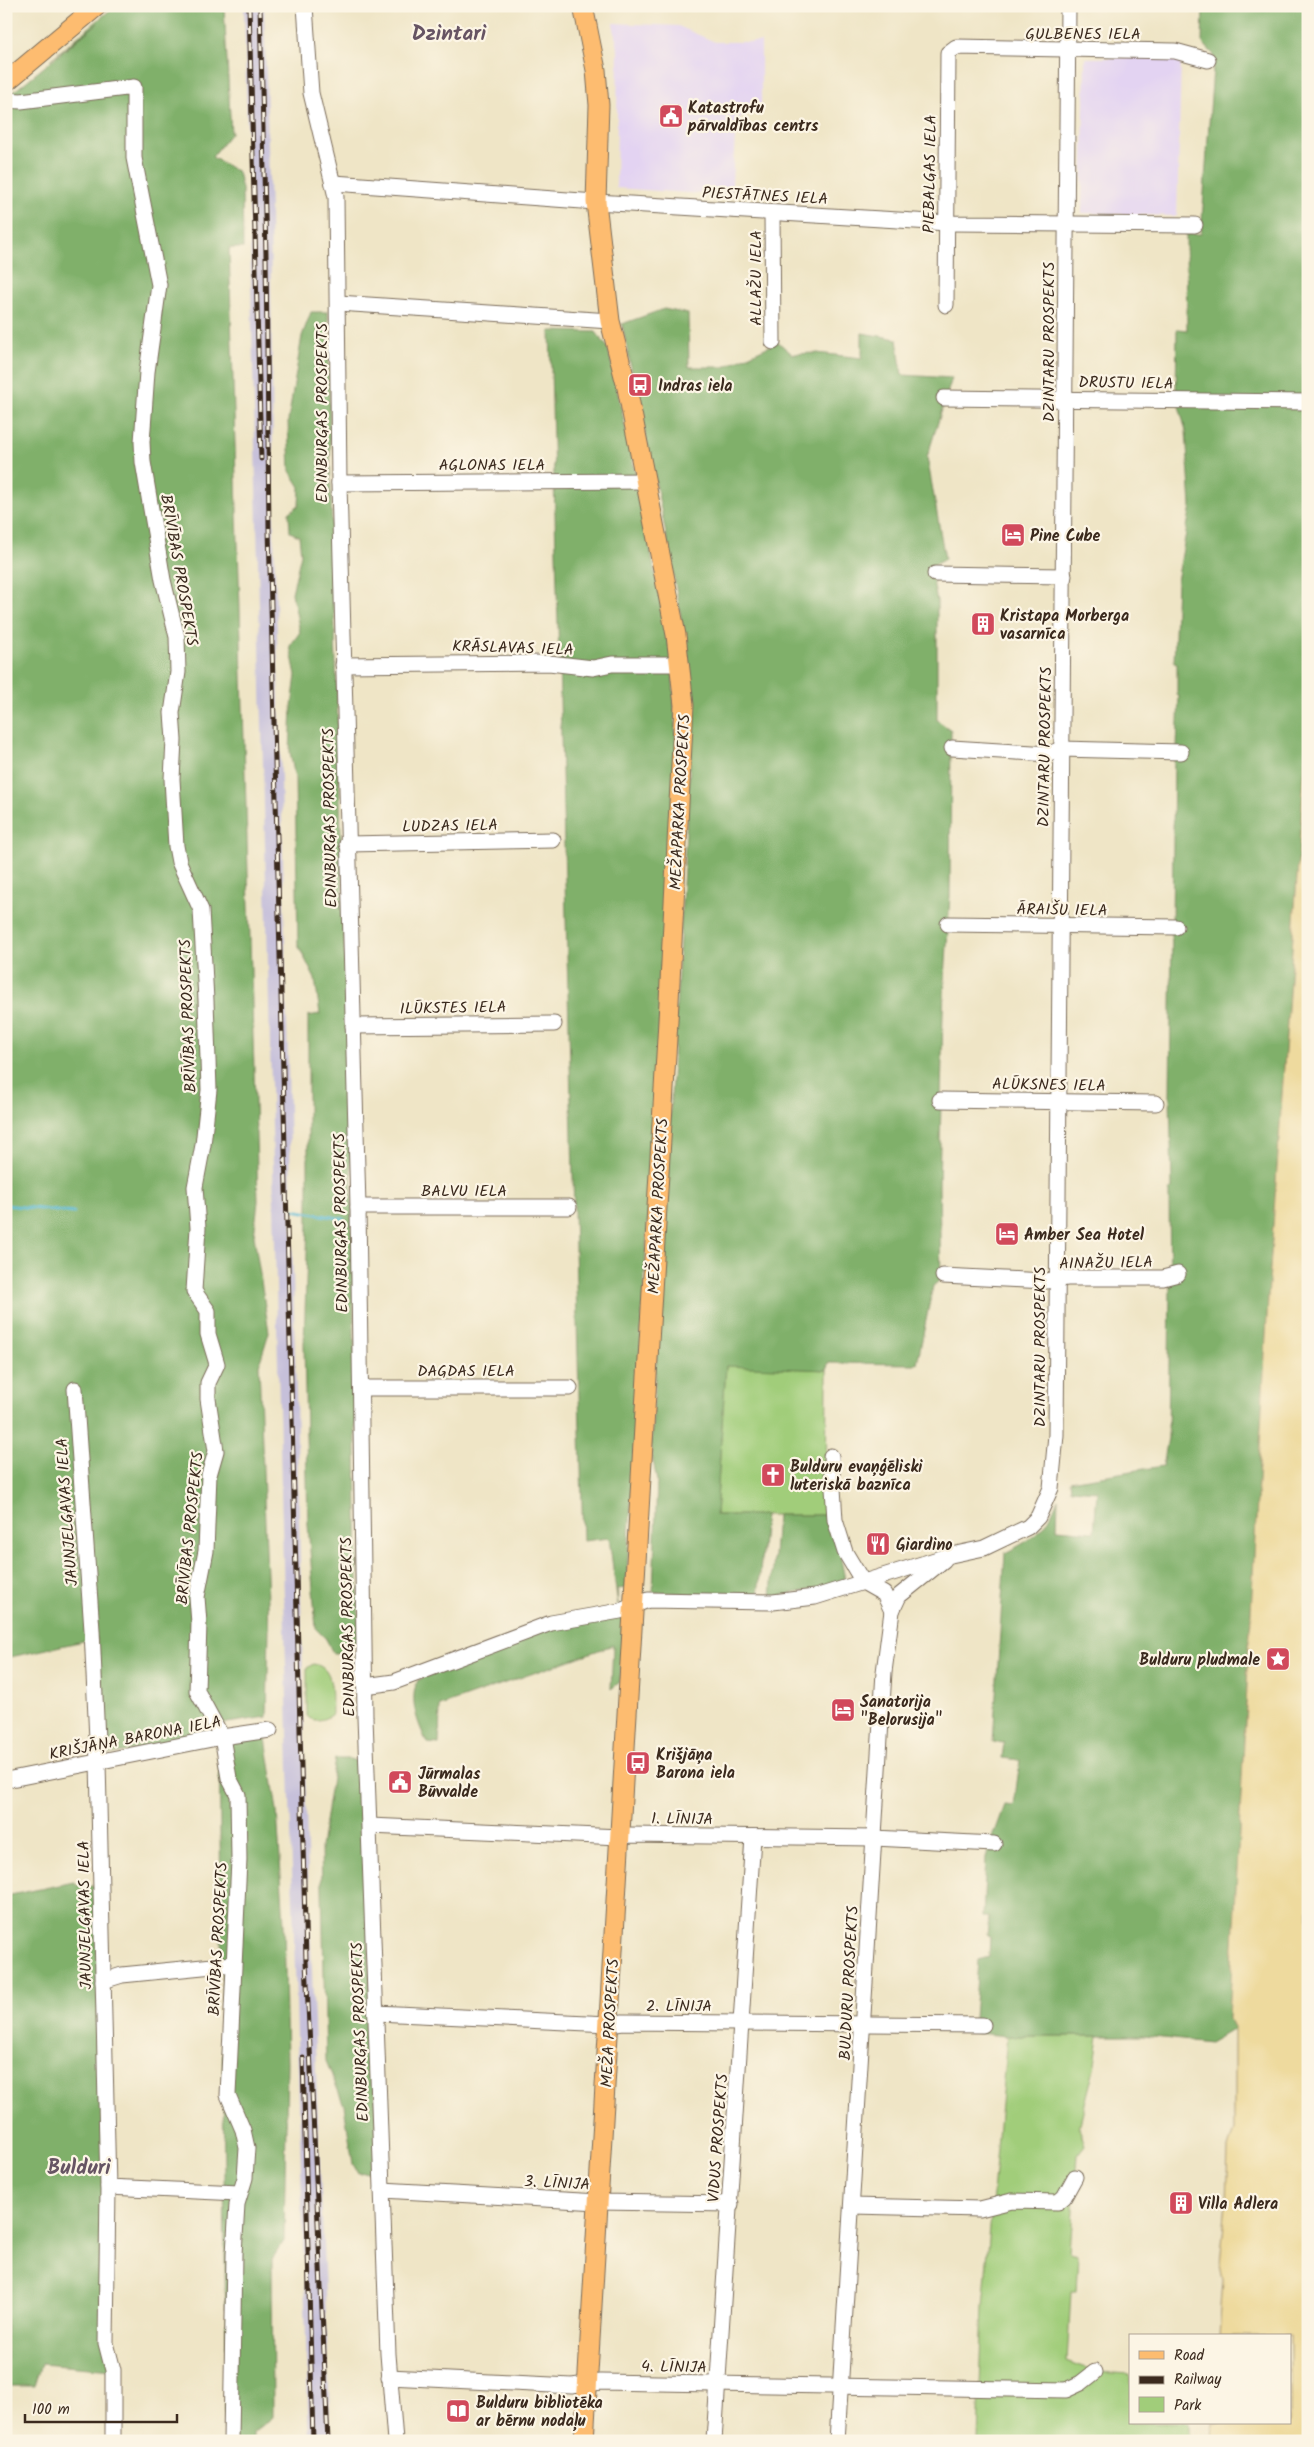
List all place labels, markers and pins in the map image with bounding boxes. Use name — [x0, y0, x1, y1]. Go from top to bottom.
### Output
place label: Katastrofu pārvaldības centrs — [687, 96, 819, 139]
public building icon: Katastrofu pārvaldības centrs — [658, 103, 684, 129]
bus stop icon: Indras iela — [627, 372, 653, 398]
place label: Indras iela — [658, 374, 732, 399]
hotel icon: Pine Cube — [1000, 522, 1026, 548]
place label: Pine Cube — [1030, 524, 1100, 549]
place label: Kristapa Morberga vasarnīca — [1000, 604, 1129, 647]
building icon: Kristapa Morberga vasarnīca — [970, 611, 996, 637]
hotel icon: Amber Sea Hotel — [994, 1221, 1020, 1247]
place label: Amber Sea Hotel — [1024, 1223, 1145, 1248]
place label: Bulduru evaņģēliski luteriskā baznīca — [790, 1455, 923, 1498]
church icon: Bulduru evaņģēliski luteriskā baznīca — [760, 1462, 786, 1488]
restaurant icon: Giardino — [865, 1531, 891, 1557]
place label: Giardino — [896, 1533, 953, 1558]
place icon: Bulduru pludmale — [1265, 1646, 1291, 1672]
place label: Bulduru pludmale — [1139, 1648, 1260, 1673]
place label: Sanatorija "Belorusija" — [860, 1690, 943, 1733]
hotel icon: Sanatorija "Belorusija" — [830, 1697, 856, 1723]
place label: Krišjāņa Barona iela — [656, 1743, 735, 1786]
bus stop icon: Krišjāņa Barona iela — [625, 1750, 651, 1776]
place label: Jūrmalas Būvvalde — [418, 1762, 481, 1805]
public building icon: Jūrmalas Būvvalde — [387, 1769, 413, 1795]
building icon: Villa Adlera — [1168, 2190, 1194, 2216]
place label: Villa Adlera — [1198, 2192, 1278, 2217]
place label: Bulduru bibliotēka ar bērnu nodaļu — [476, 2391, 603, 2434]
library icon: Bulduru bibliotēka ar bērnu nodaļu — [445, 2398, 471, 2424]

